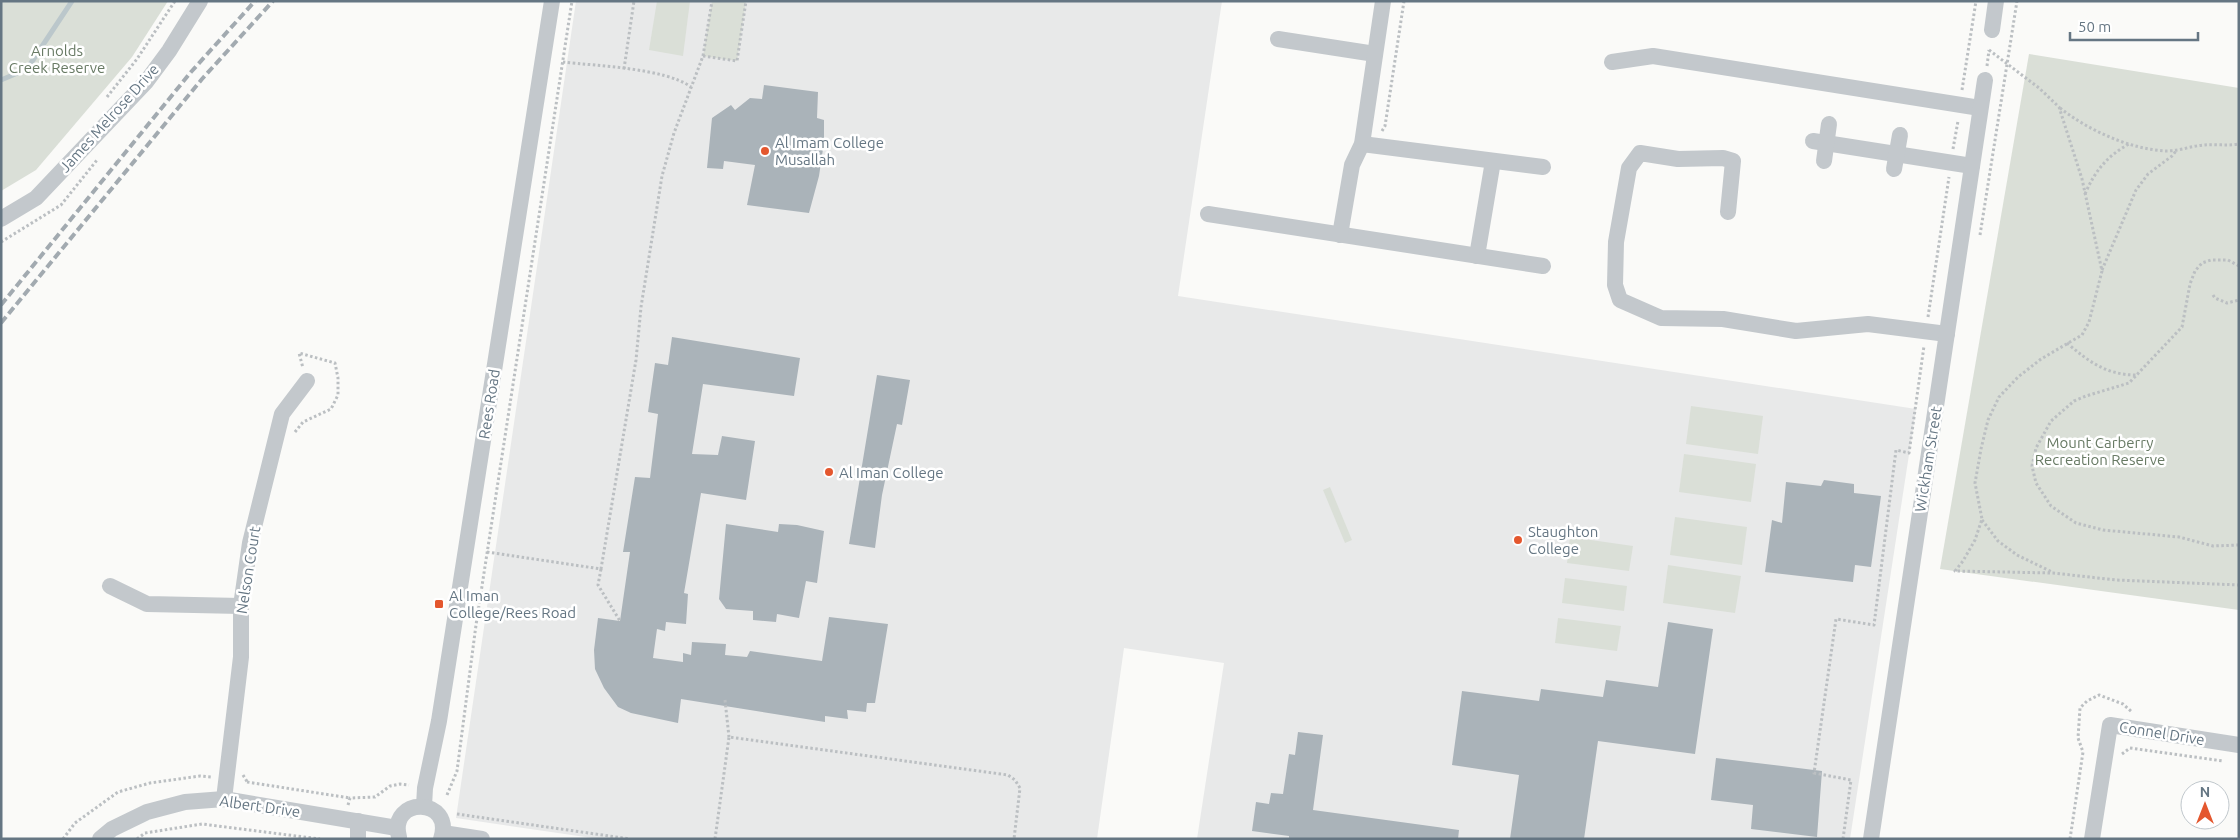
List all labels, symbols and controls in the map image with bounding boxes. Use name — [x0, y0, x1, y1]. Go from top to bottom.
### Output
scale bar — [2070, 10, 2198, 42]
text: 50 m — [2078, 18, 2111, 35]
park label: Arnolds Creek Reserve — [9, 42, 105, 76]
street label: James Melrose Drive — [56, 60, 162, 176]
place label: Al Imam College Musallah — [775, 134, 884, 168]
marker: Al Imam College Musallah — [759, 145, 771, 157]
street label: Rees Road — [475, 368, 503, 440]
street label: Wickham Street — [1911, 405, 1945, 513]
park label: Mount Carberry Recreation Reserve — [2035, 434, 2165, 468]
place label: Al Iman College — [839, 464, 944, 481]
marker: Al Iman College — [823, 466, 835, 478]
place label: Staughton College — [1528, 523, 1598, 557]
street label: Nelson Court — [233, 525, 263, 615]
marker: Staughton College — [1512, 534, 1524, 546]
place label: Al Iman College/Rees Road — [449, 587, 576, 621]
marker: Al Iman College/Rees Road — [433, 598, 445, 610]
street label: Connel Drive — [2118, 718, 2206, 748]
north arrow — [2180, 780, 2230, 830]
text: N — [2200, 784, 2210, 800]
street label: Albert Drive — [219, 792, 301, 820]

